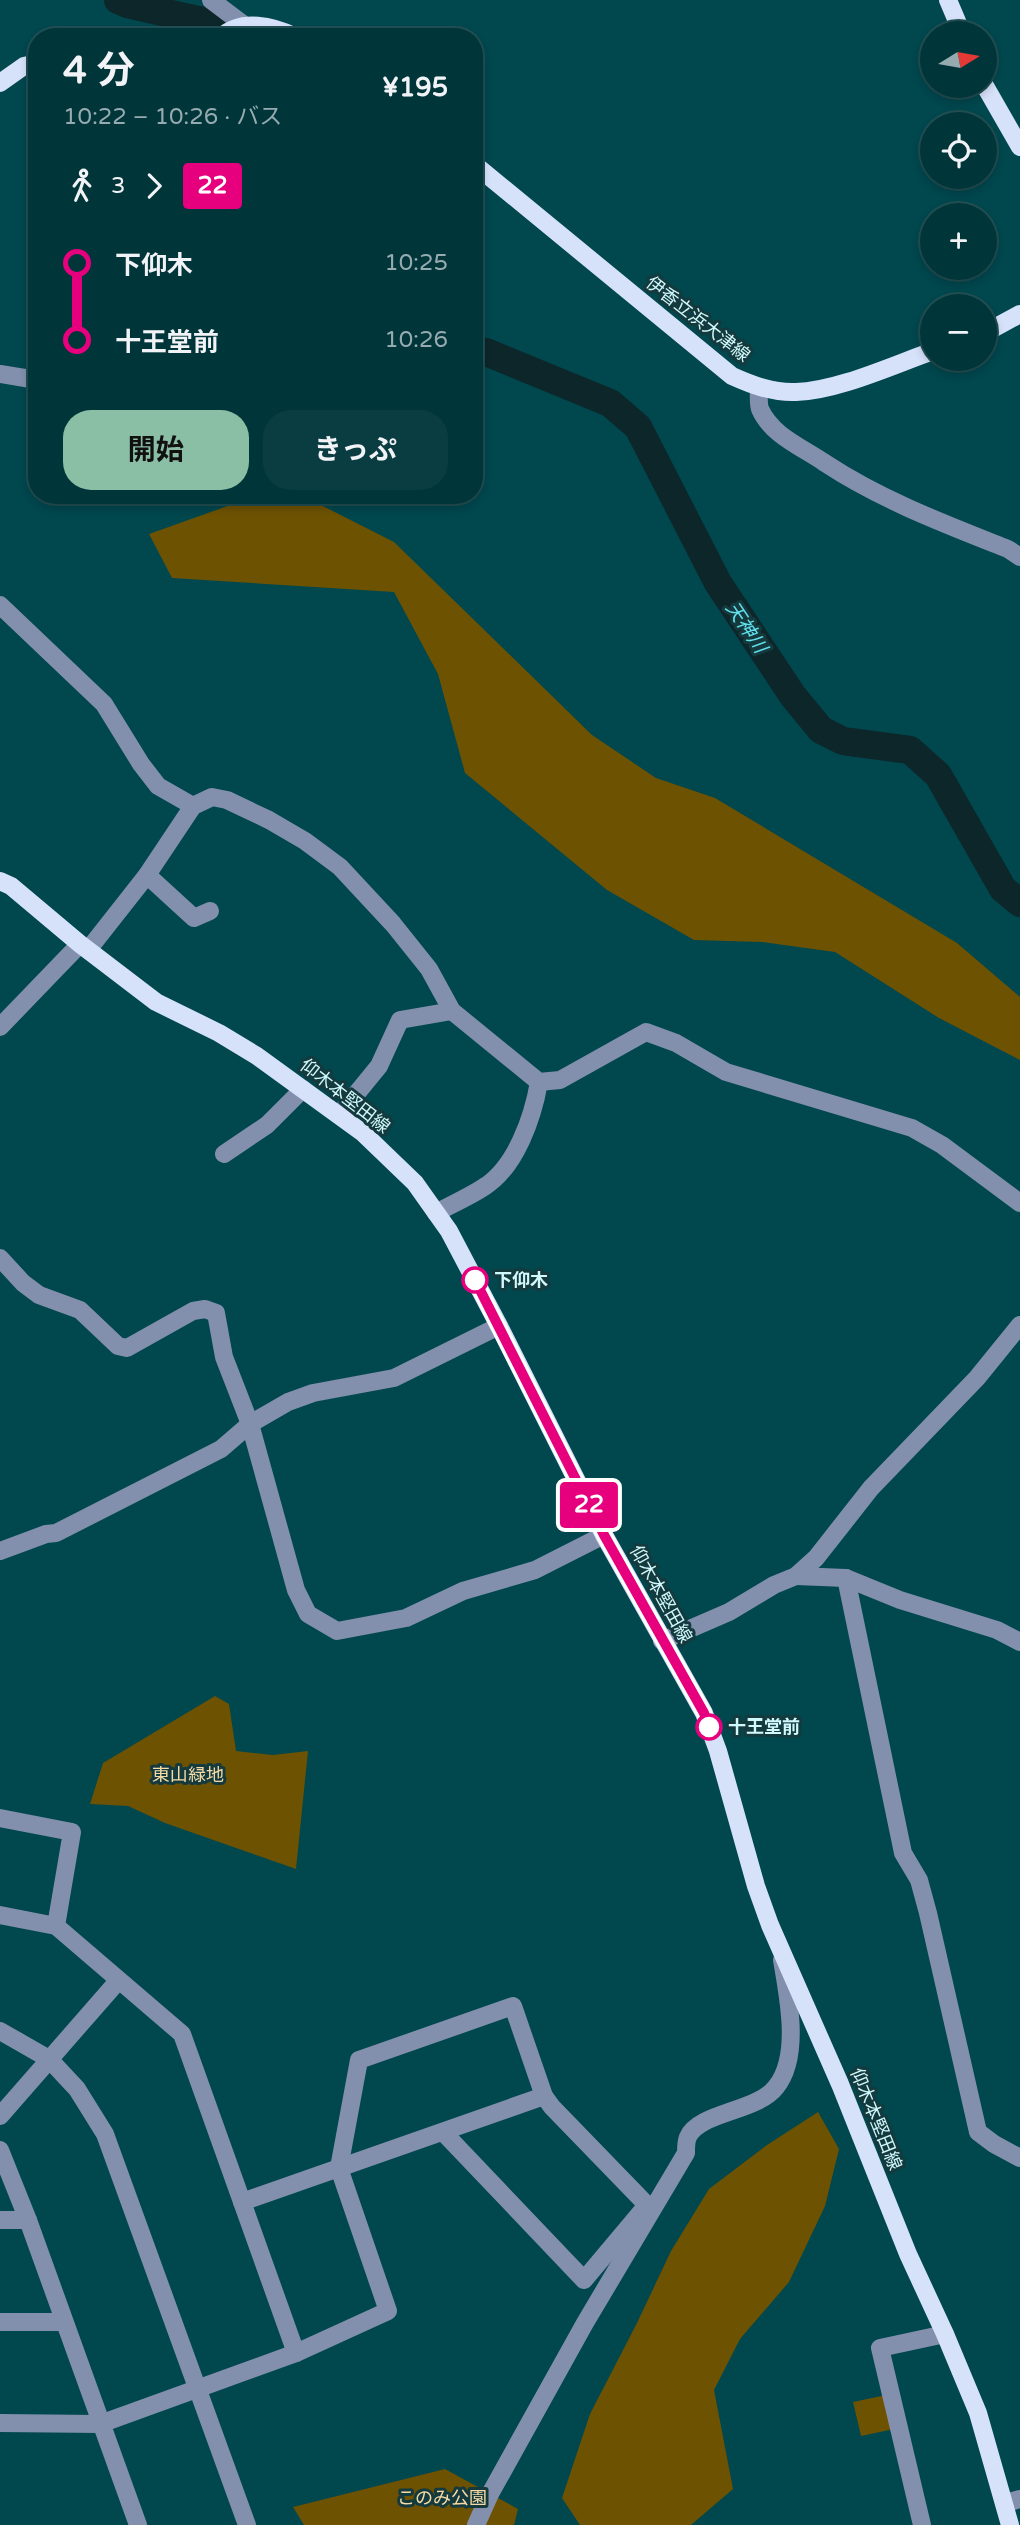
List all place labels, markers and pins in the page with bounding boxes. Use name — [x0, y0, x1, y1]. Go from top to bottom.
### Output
marker: 下仰木 — [462, 1267, 488, 1293]
place label: 下仰木 — [494, 1269, 548, 1291]
marker: 十王堂前 — [696, 1714, 722, 1740]
place label: 十王堂前 — [728, 1716, 800, 1738]

